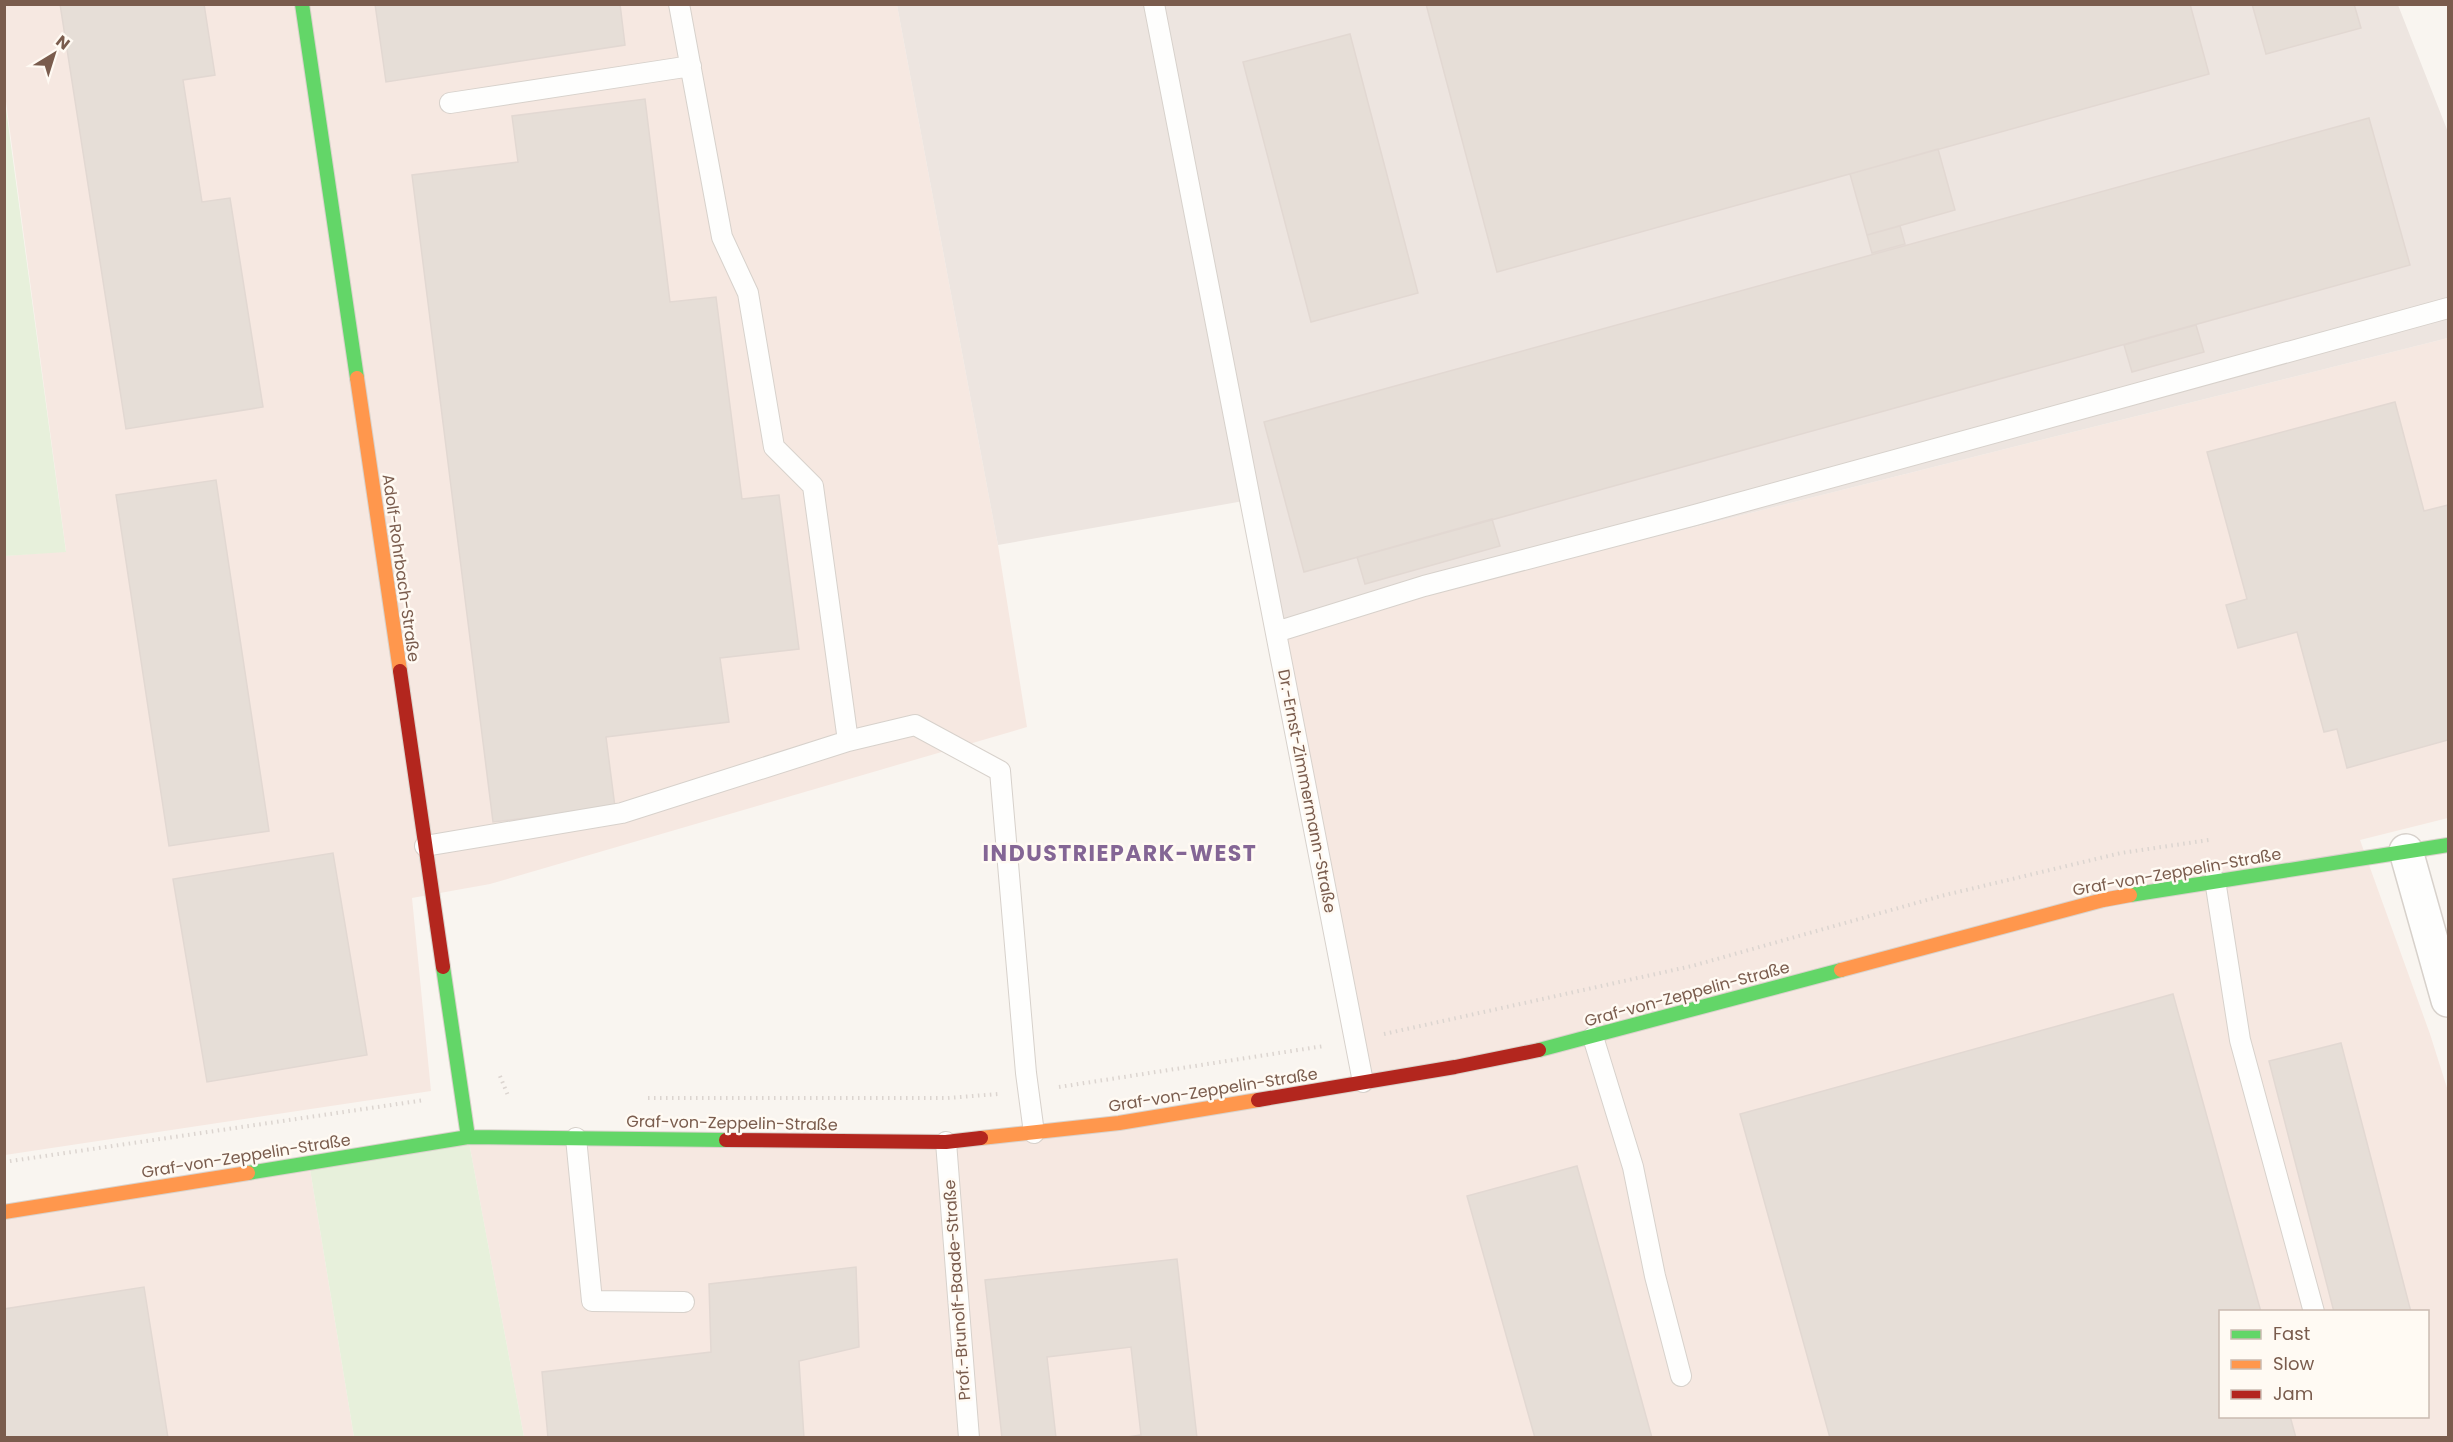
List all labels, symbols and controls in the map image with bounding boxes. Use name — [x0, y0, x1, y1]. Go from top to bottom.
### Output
north arrow — [24, 24, 84, 84]
text: N — [51, 30, 75, 55]
street label: Adolf-Rohrbach-Straße — [376, 473, 426, 663]
street label: Dr.-Ernst-Zimmermann-Straße — [1272, 667, 1342, 915]
district label: INDUSTRIEPARK-WEST — [983, 838, 1257, 869]
street label: Graf-von-Zeppelin-Straße — [2071, 842, 2283, 902]
street label: Graf-von-Zeppelin-Straße — [1582, 956, 1792, 1032]
street label: Graf-von-Zeppelin-Straße — [1107, 1062, 1319, 1118]
street label: Graf-von-Zeppelin-Straße — [626, 1110, 838, 1136]
street label: Graf-von-Zeppelin-Straße — [140, 1128, 352, 1184]
street label: Prof.-Brunolf-Baade-Straße — [938, 1179, 976, 1401]
legend — [2219, 1310, 2429, 1418]
text: Fast — [2273, 1321, 2310, 1346]
text: Slow — [2273, 1351, 2315, 1376]
text: Jam — [2273, 1381, 2313, 1406]

